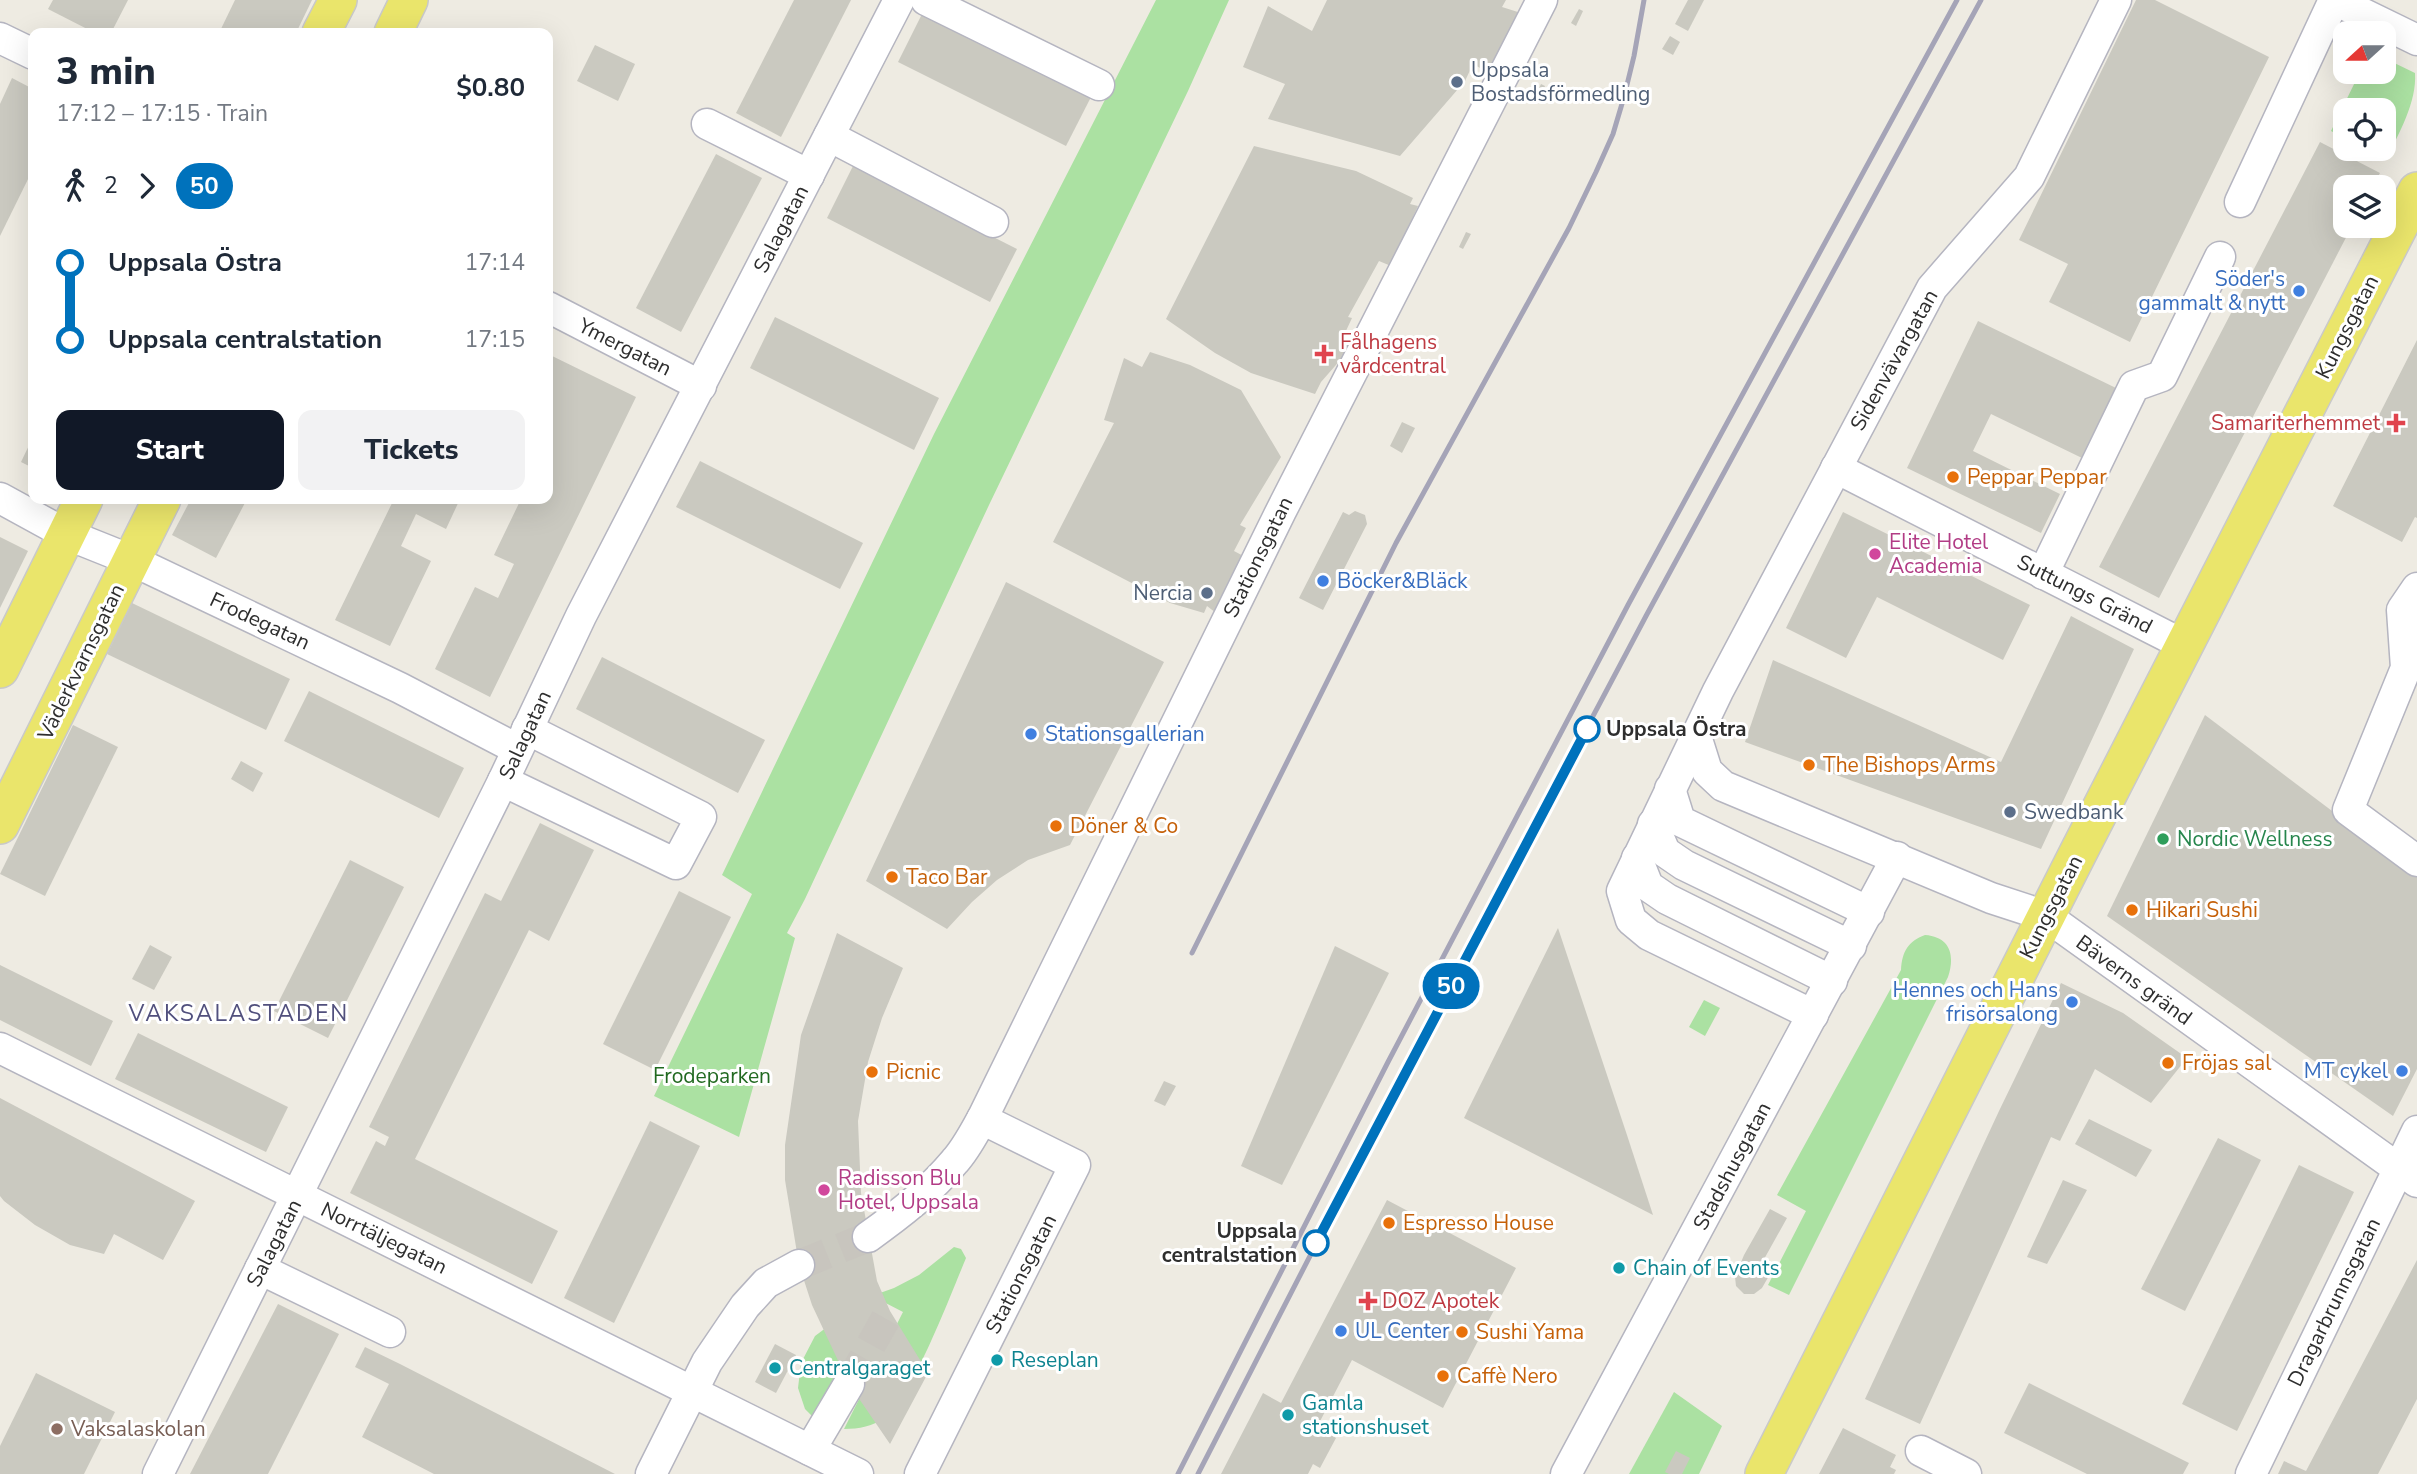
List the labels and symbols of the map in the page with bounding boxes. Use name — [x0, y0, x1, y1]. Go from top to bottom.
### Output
north arrow — [2333, 21, 2396, 84]
place label: Uppsala Bostadsförmedling — [1471, 56, 1650, 108]
marker: Uppsala Bostadsförmedling — [1449, 74, 1465, 90]
street label: Salagatan — [747, 180, 815, 278]
place label: Söder's gammalt & nytt — [2139, 265, 2286, 317]
street label: Kungsgatan — [2309, 270, 2385, 384]
marker: Söder's gammalt & nytt — [2291, 283, 2307, 299]
street label: Sidenvävargatan — [1844, 284, 1944, 436]
street label: Ymergatan — [573, 311, 676, 382]
place label: Fålhagens vårdcentral — [1340, 328, 1447, 380]
marker: Fålhagens vårdcentral — [1314, 344, 1334, 364]
place label: Samariterhemmet — [2211, 409, 2381, 437]
marker: Samariterhemmet — [2386, 413, 2406, 433]
place label: Peppar Peppar — [1967, 463, 2107, 491]
marker: Peppar Peppar — [1945, 469, 1961, 485]
street label: Stationsgatan — [1217, 492, 1299, 622]
place label: Elite Hotel Academia — [1889, 528, 1989, 580]
marker: Elite Hotel Academia — [1867, 546, 1883, 562]
street label: Suttungs Gränd — [2012, 548, 2158, 640]
place label: Böcker&Bläck — [1337, 567, 1468, 595]
marker: Böcker&Bläck — [1315, 573, 1331, 589]
street label: Väderkvarnsgatan — [31, 579, 131, 746]
place label: Nercia — [1133, 579, 1193, 607]
marker: Nercia — [1199, 585, 1215, 601]
street label: Frodegatan — [205, 586, 315, 656]
street label: Salagatan — [492, 686, 558, 784]
place label: Uppsala Östra — [1606, 715, 1747, 743]
marker: Uppsala Östra — [1574, 716, 1600, 742]
place label: Stationsgallerian — [1045, 720, 1205, 748]
marker: Stationsgallerian — [1023, 726, 1039, 742]
place label: The Bishops Arms — [1823, 751, 1996, 779]
marker: The Bishops Arms — [1801, 757, 1817, 773]
place label: Swedbank — [2024, 798, 2124, 826]
marker: Swedbank — [2002, 804, 2018, 820]
place label: Döner & Co — [1070, 812, 1178, 840]
marker: Döner & Co — [1048, 818, 1064, 834]
place label: Nordic Wellness — [2177, 825, 2333, 853]
marker: Nordic Wellness — [2155, 831, 2171, 847]
street label: Kungsgatan — [2013, 850, 2089, 964]
place label: Taco Bar — [906, 863, 988, 891]
marker: Taco Bar — [884, 869, 900, 885]
place label: Hikari Sushi — [2146, 896, 2258, 924]
marker: Hikari Sushi — [2124, 902, 2140, 918]
street label: Bäverns gränd — [2070, 928, 2198, 1032]
line badge: 50 — [1420, 963, 1482, 1009]
place label: Hennes och Hans frisörsalong — [1892, 976, 2058, 1028]
marker: Hennes och Hans frisörsalong — [2064, 994, 2080, 1010]
district label: VAKSALASTADEN — [128, 998, 349, 1029]
place label: Fröjas sal — [2182, 1049, 2272, 1077]
marker: Fröjas sal — [2160, 1055, 2176, 1071]
place label: MT cykel — [2304, 1057, 2389, 1085]
place label: Picnic — [886, 1058, 941, 1086]
park label: Frodeparken — [653, 1062, 771, 1090]
marker: MT cykel — [2394, 1063, 2410, 1079]
marker: Picnic — [864, 1064, 880, 1080]
street label: Stadshusgatan — [1686, 1097, 1778, 1235]
place label: Radisson Blu Hotel, Uppsala — [838, 1164, 979, 1216]
marker: Radisson Blu Hotel, Uppsala — [816, 1182, 832, 1198]
street label: Salagatan — [240, 1194, 308, 1292]
street label: Norrtäljegatan — [316, 1195, 452, 1281]
street label: Stationsgatan — [979, 1209, 1063, 1339]
place label: Espresso House — [1403, 1209, 1554, 1237]
street label: Dragarbrunnsgatan — [2281, 1213, 2387, 1391]
marker: Espresso House — [1381, 1215, 1397, 1231]
place label: Uppsala centralstation — [1162, 1217, 1297, 1269]
marker: Uppsala centralstation — [1303, 1230, 1329, 1256]
place label: Chain of Events — [1633, 1254, 1780, 1282]
marker: Chain of Events — [1611, 1260, 1627, 1276]
place label: DOZ Apotek — [1382, 1287, 1500, 1315]
marker: DOZ Apotek — [1360, 1293, 1376, 1309]
place label: UL Center — [1355, 1317, 1450, 1345]
place label: Sushi Yama — [1476, 1318, 1584, 1346]
marker: UL Center — [1333, 1323, 1349, 1339]
marker: Sushi Yama — [1454, 1324, 1470, 1340]
place label: Reseplan — [1011, 1346, 1099, 1374]
marker: Reseplan — [989, 1352, 1005, 1368]
place label: Centralgaraget — [789, 1354, 931, 1382]
marker: Centralgaraget — [767, 1360, 783, 1376]
place label: Caffè Nero — [1457, 1362, 1558, 1390]
marker: Caffè Nero — [1435, 1368, 1451, 1384]
place label: Gamla stationshuset — [1302, 1389, 1429, 1441]
marker: Gamla stationshuset — [1280, 1407, 1296, 1423]
place label: Vaksalaskolan — [70, 1415, 206, 1443]
marker: Vaksalaskolan — [49, 1421, 65, 1437]

